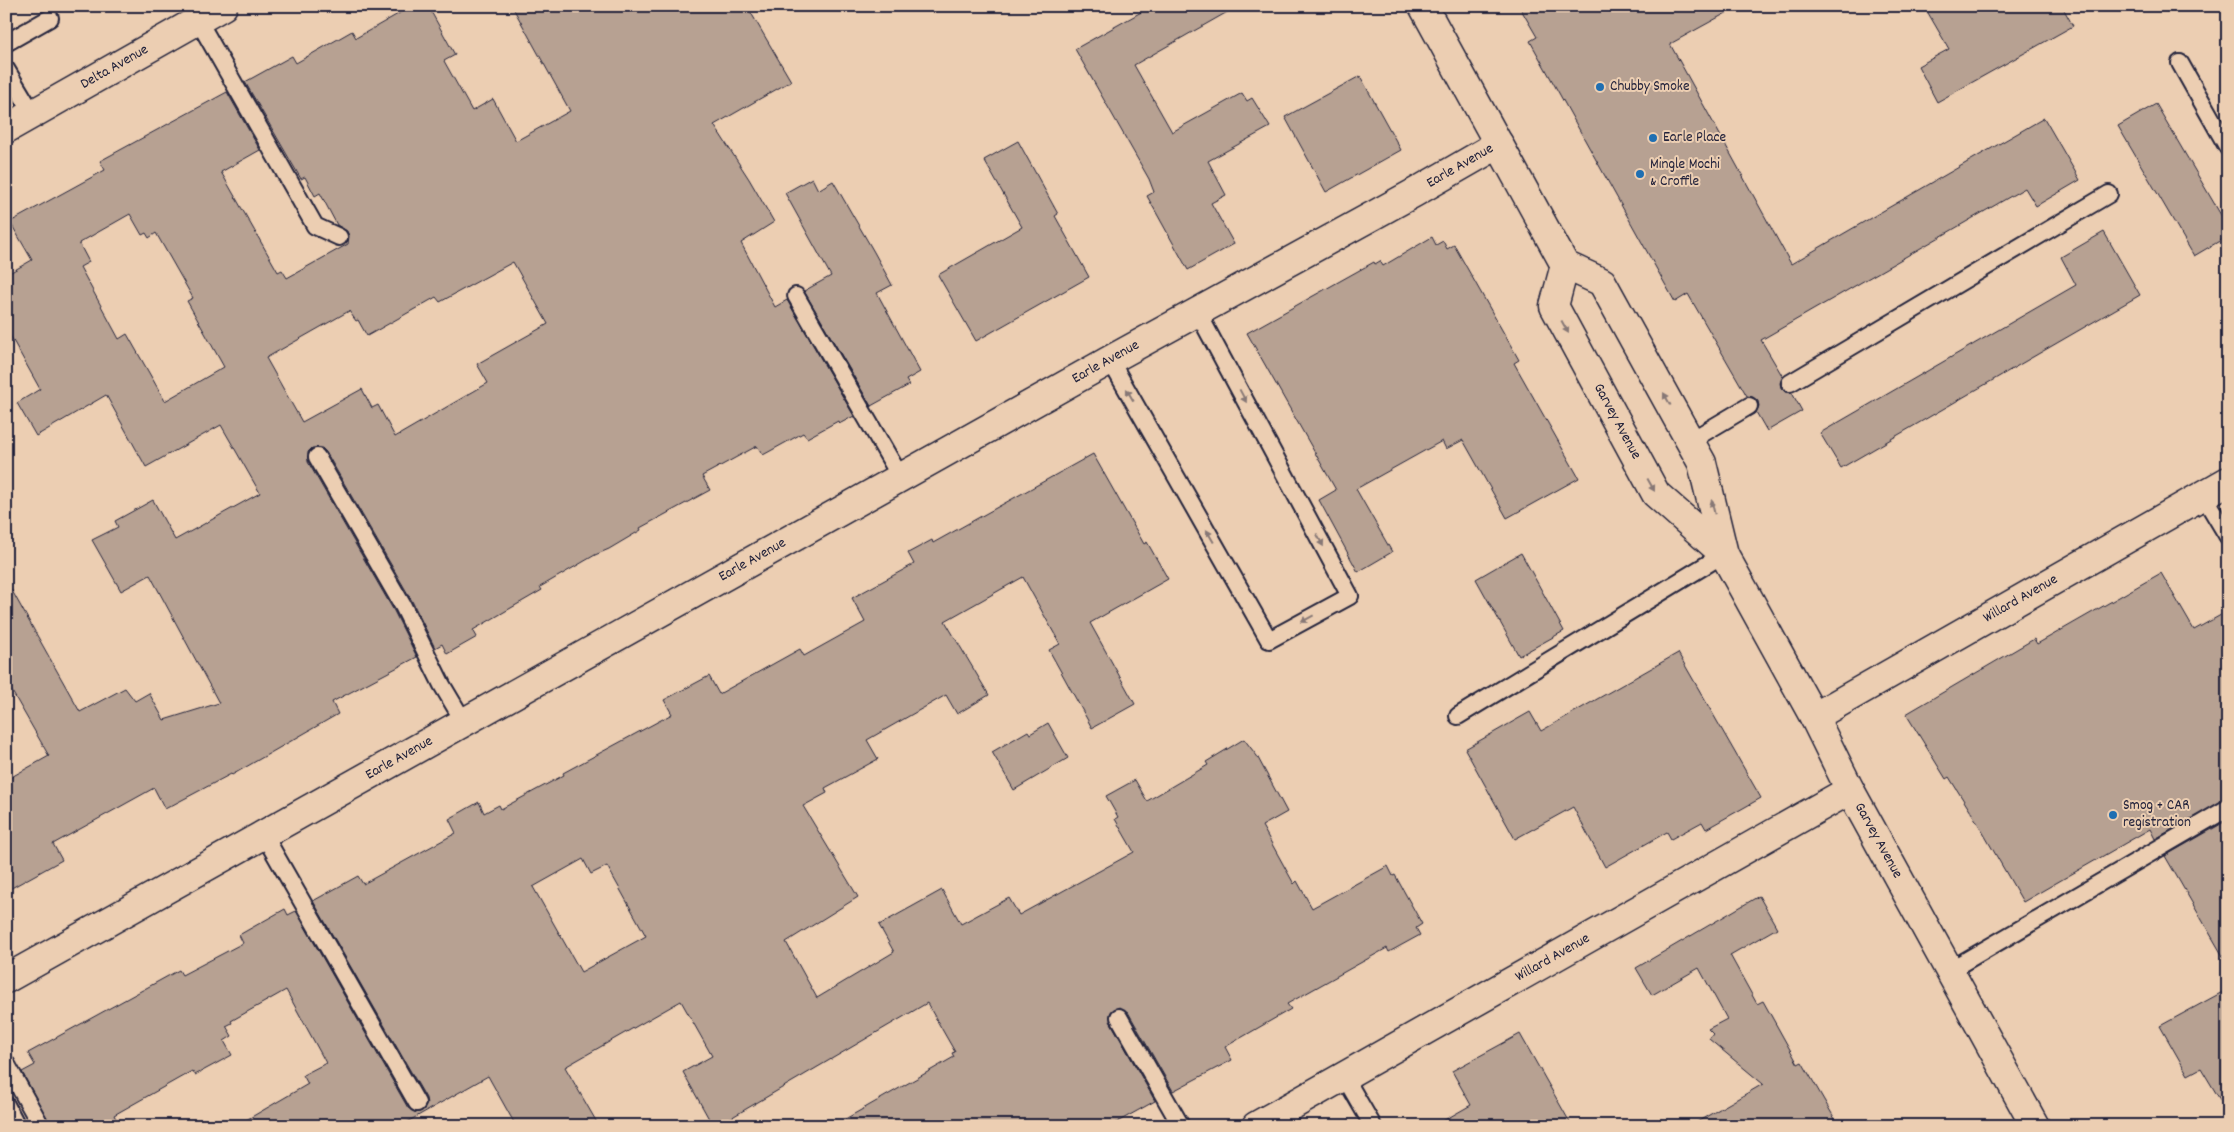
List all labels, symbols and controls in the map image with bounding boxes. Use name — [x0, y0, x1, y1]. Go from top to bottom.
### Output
street label: Delta Avenue — [77, 39, 153, 95]
place label: Chubby Smoke — [1610, 76, 1690, 98]
marker: Chubby Smoke — [1594, 81, 1606, 93]
place label: Earle Place — [1663, 127, 1726, 149]
marker: Earle Place — [1647, 132, 1659, 144]
street label: Earle Avenue — [1423, 138, 1498, 194]
place label: Mingle Mochi & Croffle — [1650, 154, 1720, 193]
marker: Mingle Mochi & Croffle — [1634, 168, 1646, 180]
one-way arrow — [1561, 320, 1569, 334]
street label: Earle Avenue — [1068, 335, 1144, 390]
street label: Garvey Avenue — [1587, 380, 1647, 464]
one-way arrow — [1126, 388, 1134, 402]
one-way arrow — [1239, 389, 1247, 404]
one-way arrow — [1662, 392, 1671, 405]
one-way arrow — [1647, 478, 1656, 491]
one-way arrow — [1709, 499, 1717, 514]
one-way arrow — [1206, 530, 1215, 543]
street label: Earle Avenue — [715, 532, 791, 588]
one-way arrow — [1316, 532, 1324, 547]
street label: Willard Avenue — [1979, 569, 2062, 629]
one-way arrow — [1300, 615, 1315, 623]
street label: Earle Avenue — [362, 731, 437, 786]
place label: Smog + CAR registration — [2123, 795, 2191, 834]
street label: Garvey Avenue — [1848, 799, 1908, 883]
marker: Smog + CAR registration — [2107, 809, 2119, 821]
street label: Willard Avenue — [1511, 928, 1595, 988]

